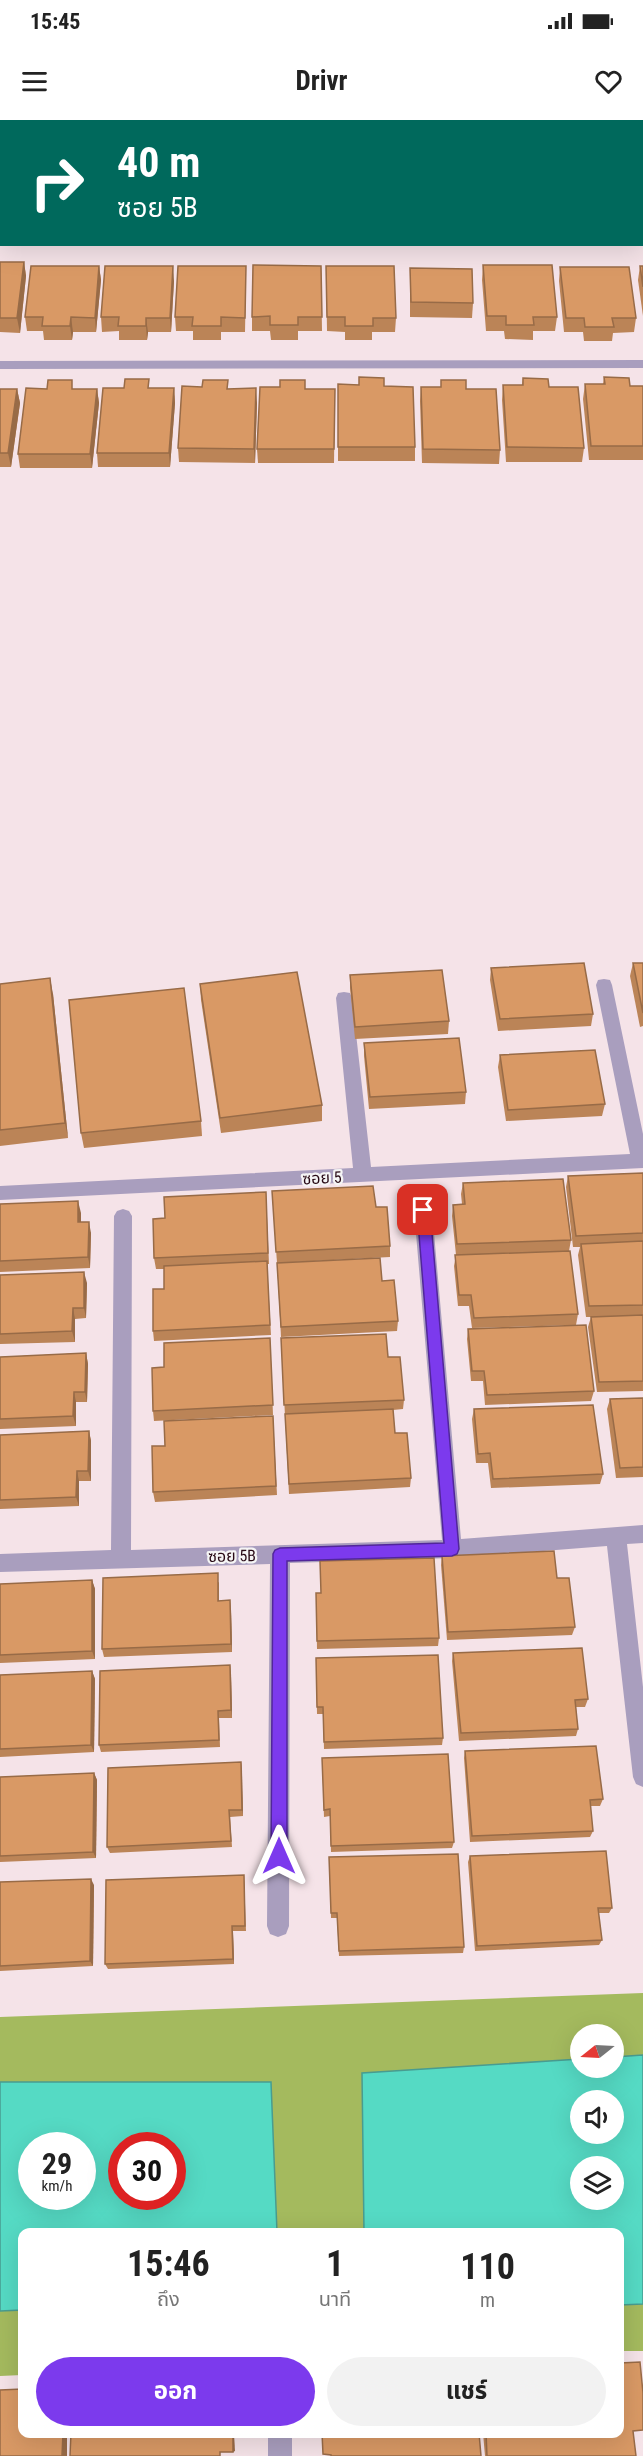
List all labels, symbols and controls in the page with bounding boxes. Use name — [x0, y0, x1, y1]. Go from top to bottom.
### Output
text: 15:45 — [30, 9, 81, 34]
icon: menu — [18, 65, 51, 98]
text: Drivr — [295, 65, 348, 97]
icon: heart — [592, 65, 625, 98]
text: 40 m — [117, 138, 200, 187]
icon: right — [18, 144, 96, 222]
text: ซอย 5B — [117, 192, 198, 224]
street label: ซอย 5 — [302, 1167, 342, 1189]
pin — [397, 1184, 448, 1235]
icon: arrive — [406, 1193, 439, 1226]
street label: ซอย 5B — [208, 1546, 256, 1566]
position arrow — [247, 1824, 311, 1888]
north arrow — [570, 2024, 624, 2078]
map controls — [570, 2024, 624, 2210]
button: sound — [570, 2090, 624, 2144]
speed limit sign: 30 — [108, 2132, 186, 2210]
text: 29 — [42, 2146, 72, 2181]
button: layers — [570, 2156, 624, 2210]
text: km/h — [42, 2177, 72, 2195]
text: 15:46 — [127, 2243, 210, 2285]
text: 1 — [326, 2243, 344, 2285]
text: 110 — [460, 2246, 515, 2288]
text: ถึง — [157, 2287, 180, 2311]
text: นาที — [319, 2287, 351, 2311]
text: m — [480, 2288, 495, 2312]
button: ออก — [36, 2357, 315, 2426]
button: แชร์ — [327, 2357, 606, 2426]

